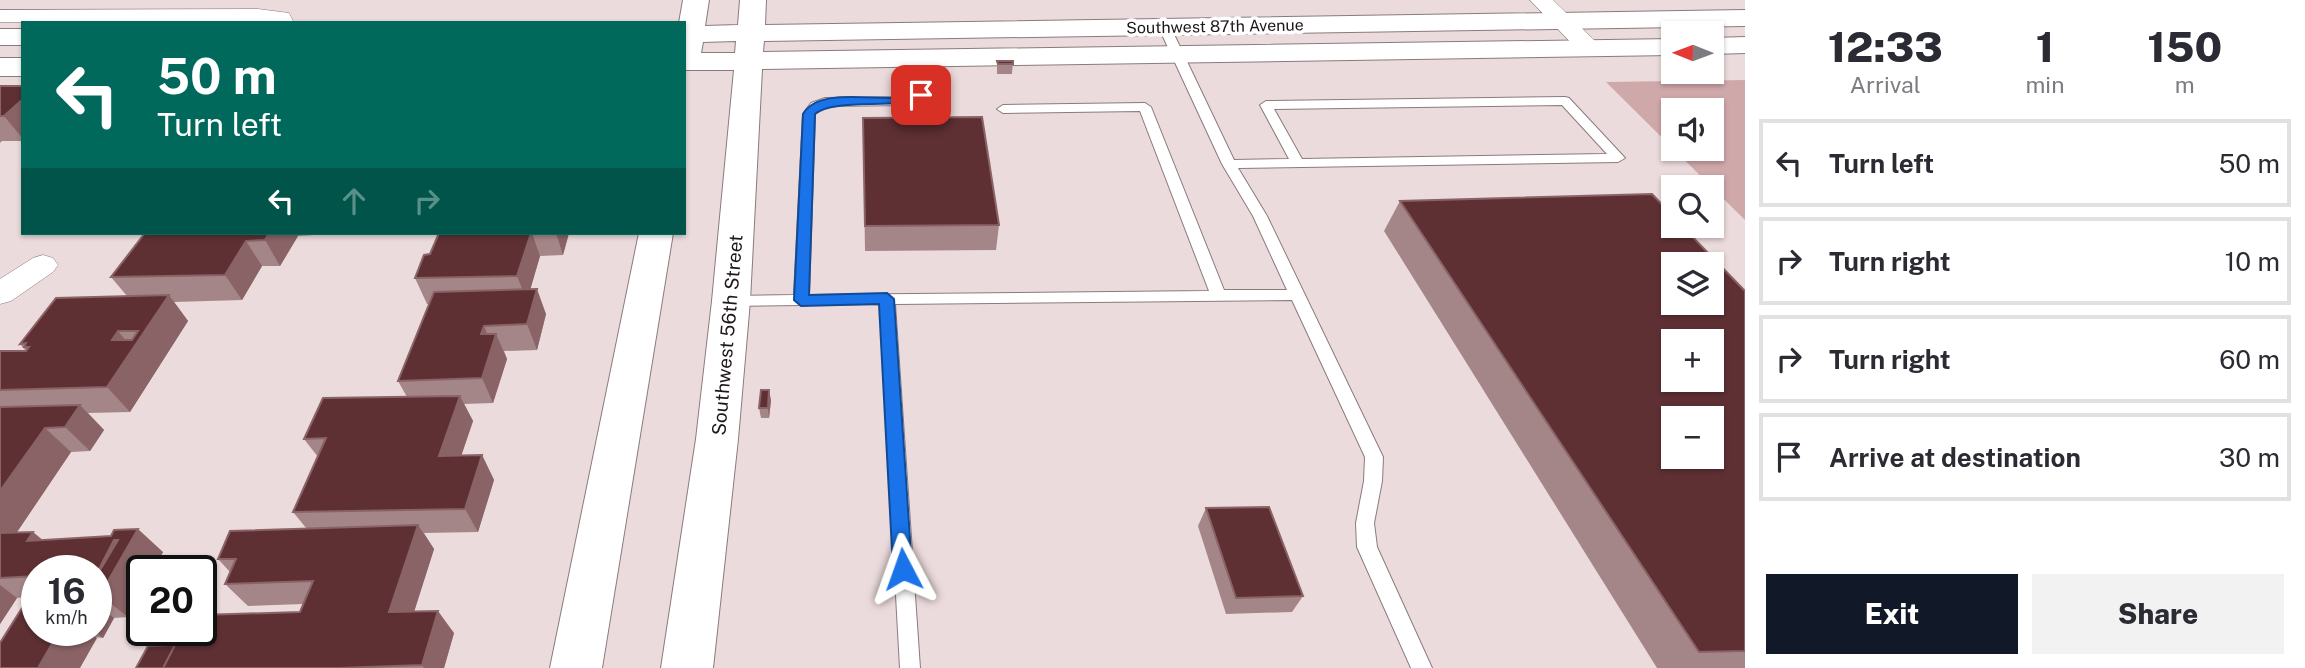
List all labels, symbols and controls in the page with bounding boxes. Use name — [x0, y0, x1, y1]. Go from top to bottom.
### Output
street label: Southwest 87th Avenue — [1126, 15, 1304, 38]
north arrow — [1661, 21, 1724, 84]
map controls — [1661, 21, 1724, 469]
text: 12:33 — [1828, 22, 1943, 71]
text: 1 — [2036, 22, 2054, 71]
text: 150 — [2147, 22, 2222, 71]
text: 50 m — [157, 47, 277, 105]
icon: left — [42, 49, 133, 140]
pin — [891, 65, 951, 125]
text: Arrival — [1850, 71, 1921, 98]
text: min — [2025, 71, 2064, 98]
text: m — [2175, 71, 2195, 98]
icon: arrive — [902, 76, 940, 114]
button: sound — [1661, 98, 1724, 161]
text: Turn left — [157, 106, 282, 143]
icon: left — [1770, 144, 1808, 182]
text: Turn left — [1829, 148, 1934, 179]
text: 50 m — [2219, 148, 2280, 179]
button: search — [1661, 175, 1724, 238]
icon: left — [262, 182, 300, 220]
icon: ahead — [335, 182, 373, 220]
icon: right — [408, 182, 446, 220]
street label: Southwest 56th Street — [707, 234, 747, 436]
icon: right — [1770, 242, 1808, 280]
text: Turn right — [1829, 246, 1951, 277]
text: 10 m — [2225, 246, 2280, 277]
button: layers — [1661, 252, 1724, 315]
button: + — [1661, 329, 1724, 392]
icon: right — [1770, 340, 1808, 378]
text: Turn right — [1829, 344, 1951, 375]
text: 60 m — [2219, 344, 2280, 375]
button: − — [1661, 406, 1724, 469]
icon: arrive — [1770, 438, 1808, 476]
text: Arrive at destination — [1829, 442, 2081, 473]
text: 30 m — [2219, 442, 2280, 473]
position arrow — [866, 532, 940, 606]
speed limit sign: 20 — [126, 555, 217, 646]
text: 16 — [47, 571, 86, 612]
button: Exit — [1766, 574, 2018, 654]
button: Share — [2032, 574, 2284, 654]
text: km/h — [45, 607, 88, 628]

